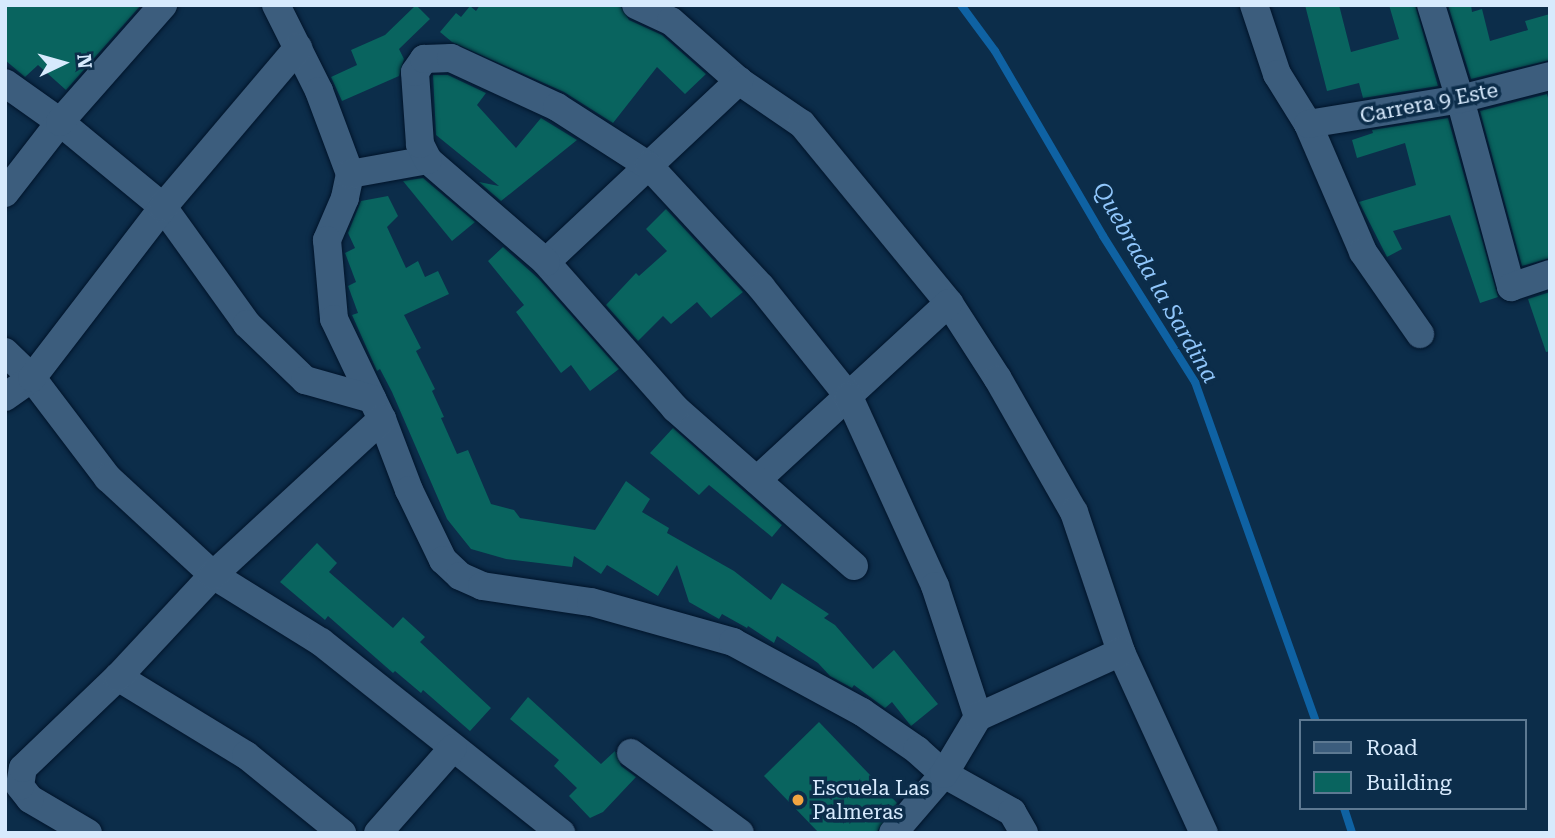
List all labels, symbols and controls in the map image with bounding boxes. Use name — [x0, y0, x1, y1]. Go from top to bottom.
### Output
north arrow — [28, 28, 98, 98]
text: N — [72, 53, 97, 69]
street label: Carrera 9 Este — [1358, 77, 1500, 129]
water label: Quebrada la Sardina — [1086, 178, 1224, 388]
legend — [1300, 719, 1527, 810]
text: Road — [1366, 736, 1418, 760]
text: Building — [1366, 771, 1452, 795]
place label: Escuela Las Palmeras — [812, 775, 929, 825]
marker: Escuela Las Palmeras — [790, 792, 806, 808]

